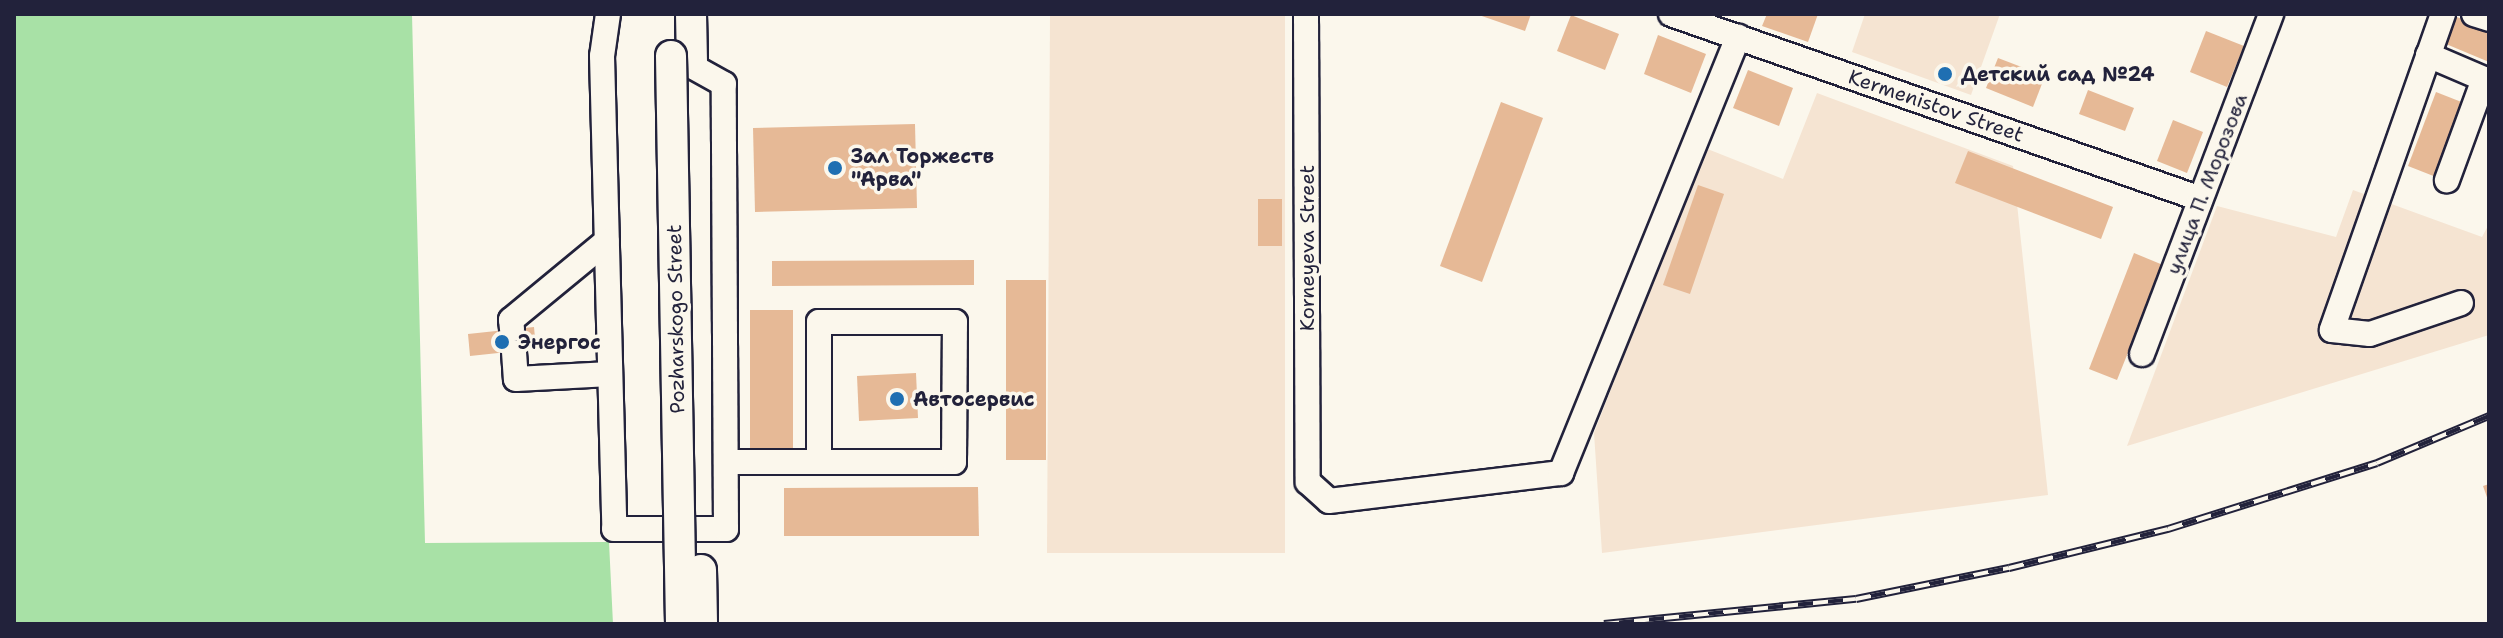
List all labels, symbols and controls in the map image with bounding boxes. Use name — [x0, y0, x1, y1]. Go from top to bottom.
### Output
place label: Детский сад №24 — [1961, 62, 2155, 86]
street label: Kermenistov Street — [1845, 65, 2027, 147]
marker: Детский сад №24 — [1936, 65, 1954, 83]
street label: улица П. Морозова — [2161, 90, 2253, 278]
place label: Зал Торжеств "Арва" — [851, 144, 994, 191]
marker: Зал Торжеств "Арва" — [826, 159, 844, 177]
street label: Korneyeva Street — [1295, 165, 1319, 331]
street label: Pozharskogo Street — [662, 224, 690, 414]
place label: Энергос — [518, 330, 601, 354]
marker: Энергос — [493, 333, 511, 351]
place label: Автосервис — [913, 387, 1035, 411]
marker: Автосервис — [888, 390, 906, 408]

